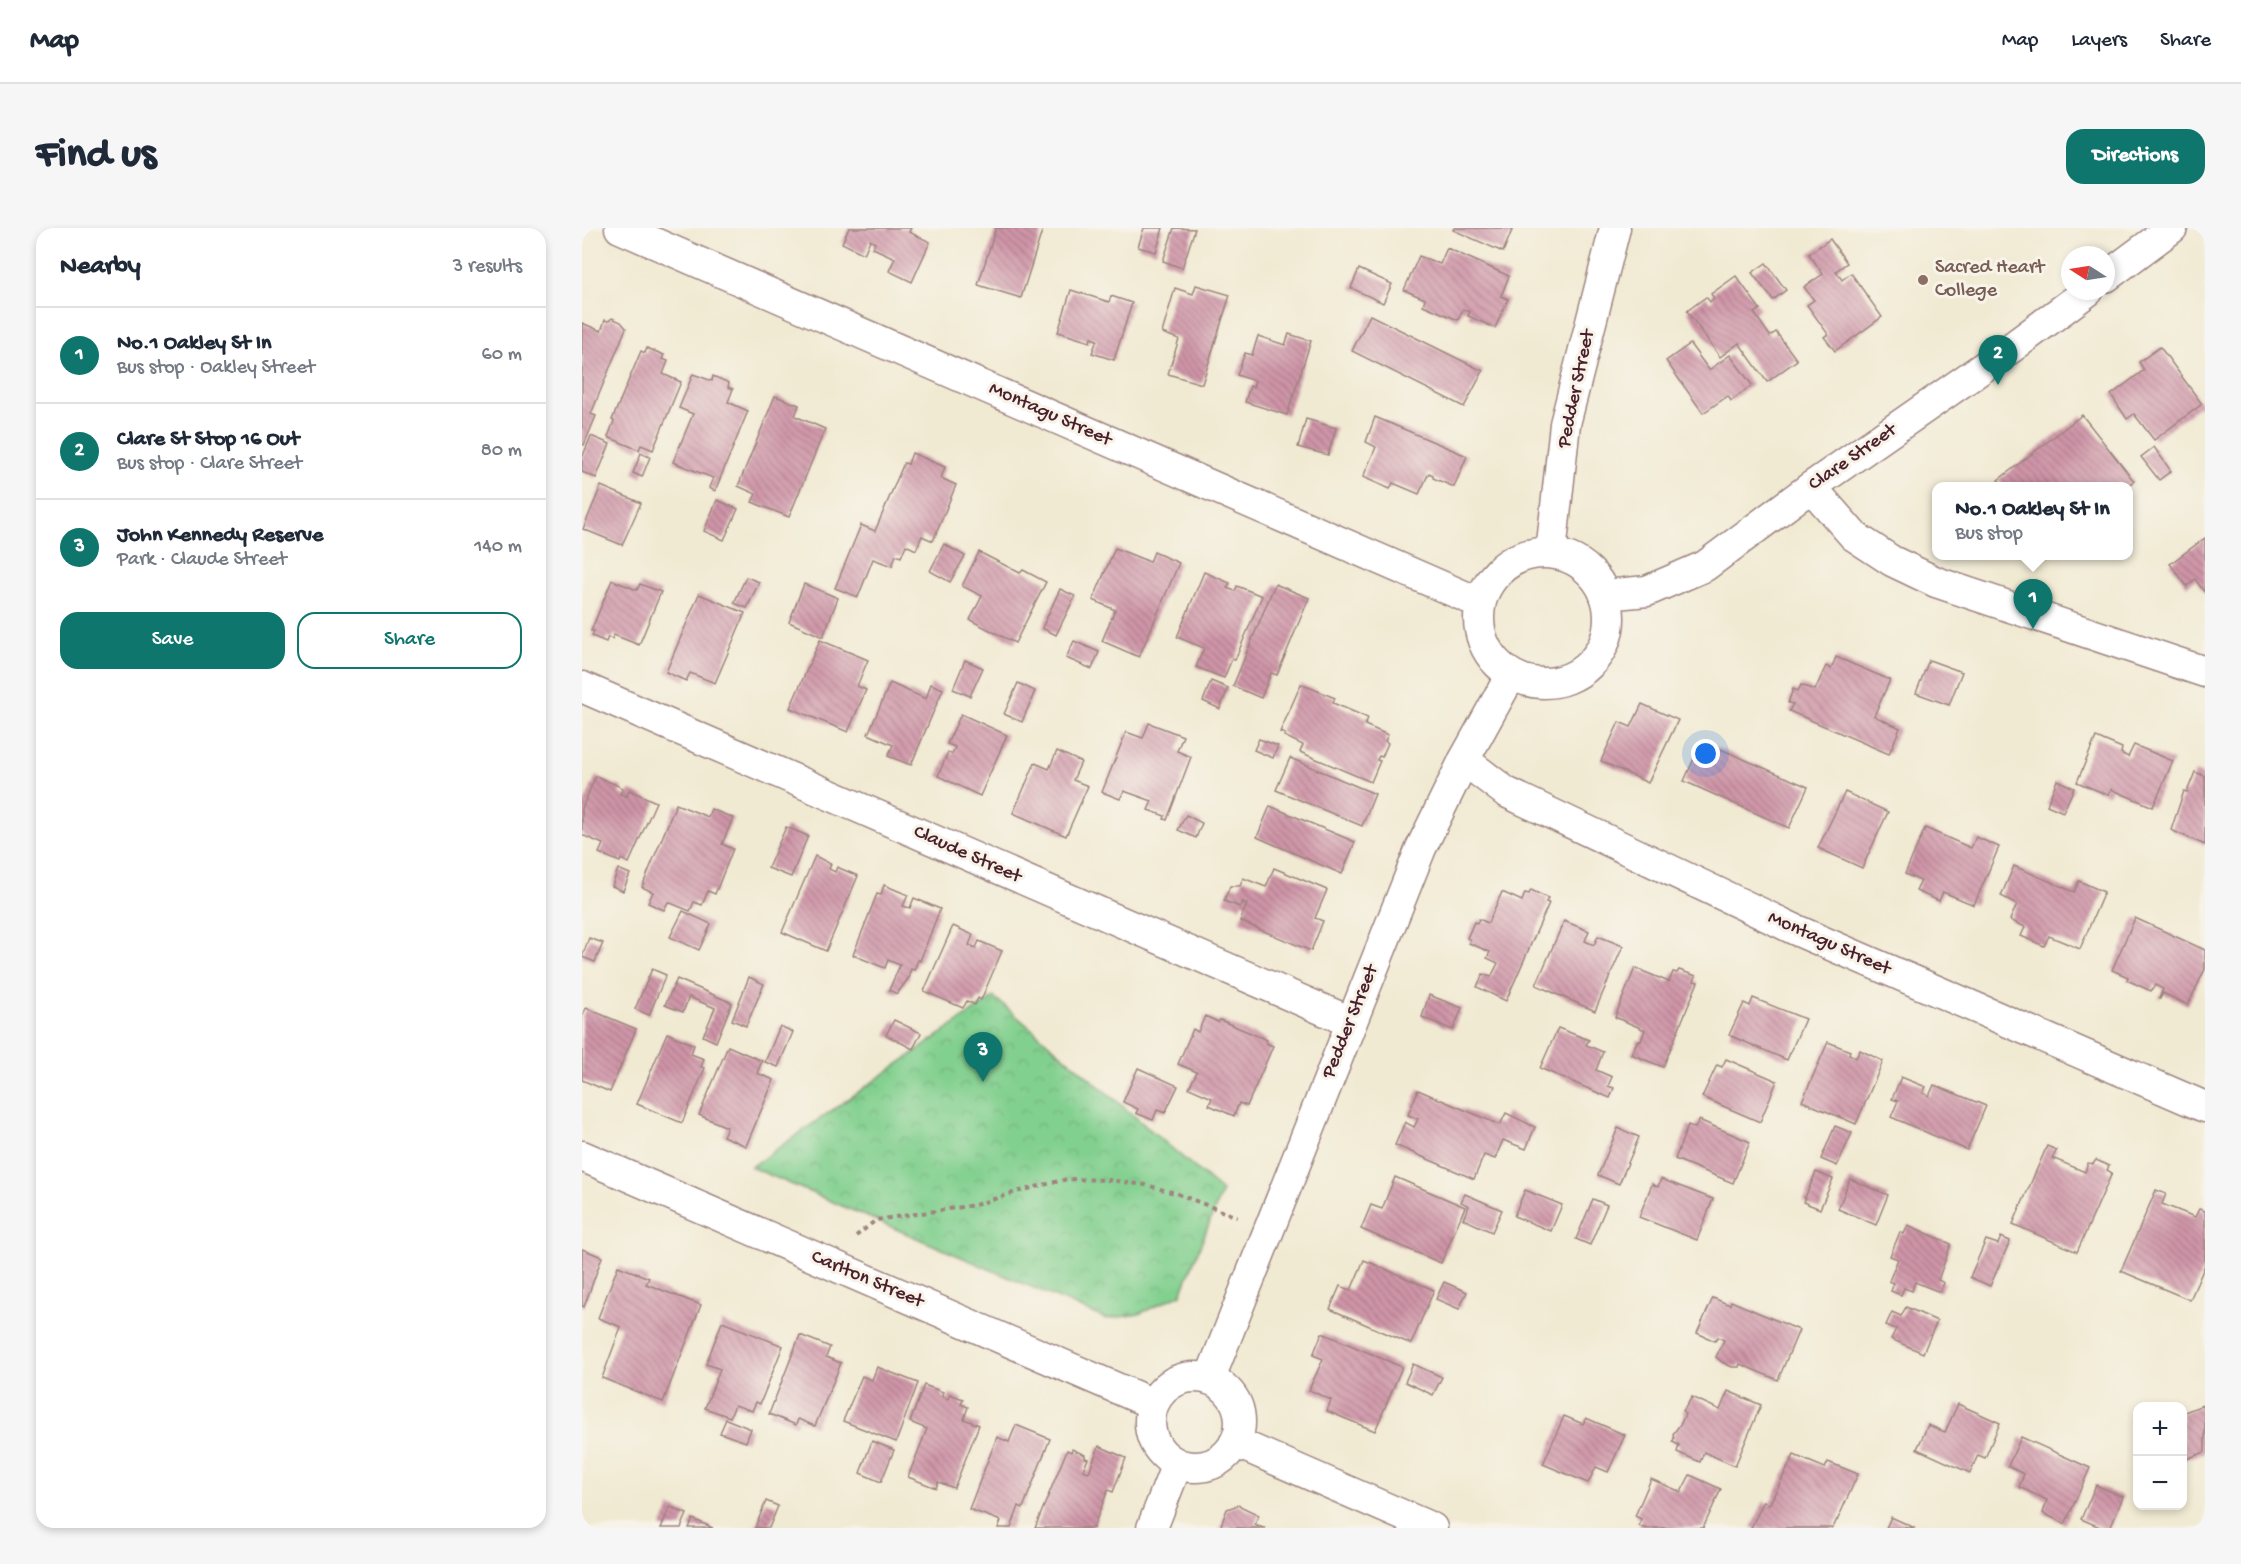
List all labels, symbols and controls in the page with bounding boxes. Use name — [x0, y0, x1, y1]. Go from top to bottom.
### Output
text: Map — [30, 25, 79, 58]
text: Map — [2002, 29, 2038, 54]
text: Layers — [2071, 29, 2127, 54]
text: Share — [2160, 29, 2211, 54]
button: Directions — [2066, 129, 2205, 184]
text: Find us — [36, 132, 156, 181]
north arrow — [2061, 246, 2115, 300]
text: Nearby — [60, 252, 141, 283]
text: 3 results — [453, 256, 522, 279]
place label: Sacred Heart College — [1935, 257, 2046, 303]
marker: Sacred Heart College — [1916, 273, 1930, 287]
street label: Pedder Street — [1553, 326, 1601, 451]
text: No.1 Oakley St In — [117, 331, 271, 357]
pin: 2 — [1978, 336, 2018, 385]
text: 1 — [75, 344, 84, 367]
text: 60 m — [482, 344, 522, 367]
text: Bus stop · Oakley Street — [117, 357, 315, 380]
street label: Montagu Street — [985, 378, 1117, 453]
street label: Clare Street — [1805, 418, 1903, 497]
text: Clare St Stop 16 Out — [117, 427, 299, 453]
text: 2 — [75, 440, 84, 463]
text: 80 m — [481, 440, 522, 463]
text: Bus stop · Clare Street — [117, 453, 302, 476]
popup — [1932, 482, 2133, 560]
text: No.1 Oakley St In — [1955, 497, 2110, 523]
text: John Kennedy Reserve — [117, 523, 323, 549]
text: Bus stop — [1955, 523, 2023, 546]
text: 3 — [74, 536, 85, 559]
text: 140 m — [474, 536, 522, 559]
text: Park · Claude Street — [117, 549, 287, 572]
pin: 1 — [2014, 580, 2052, 629]
button: Save — [60, 612, 285, 669]
button: Share — [297, 612, 522, 669]
your location — [1691, 739, 1720, 768]
street label: Claude Street — [909, 821, 1026, 890]
street label: Montagu Street — [1764, 907, 1896, 982]
street label: Pedder Street — [1317, 960, 1385, 1083]
pin: 3 — [964, 1032, 1002, 1082]
street label: Carlton Street — [807, 1246, 928, 1315]
map controls — [2133, 1402, 2187, 1510]
button: + — [2133, 1402, 2187, 1456]
button: − — [2133, 1456, 2187, 1510]

